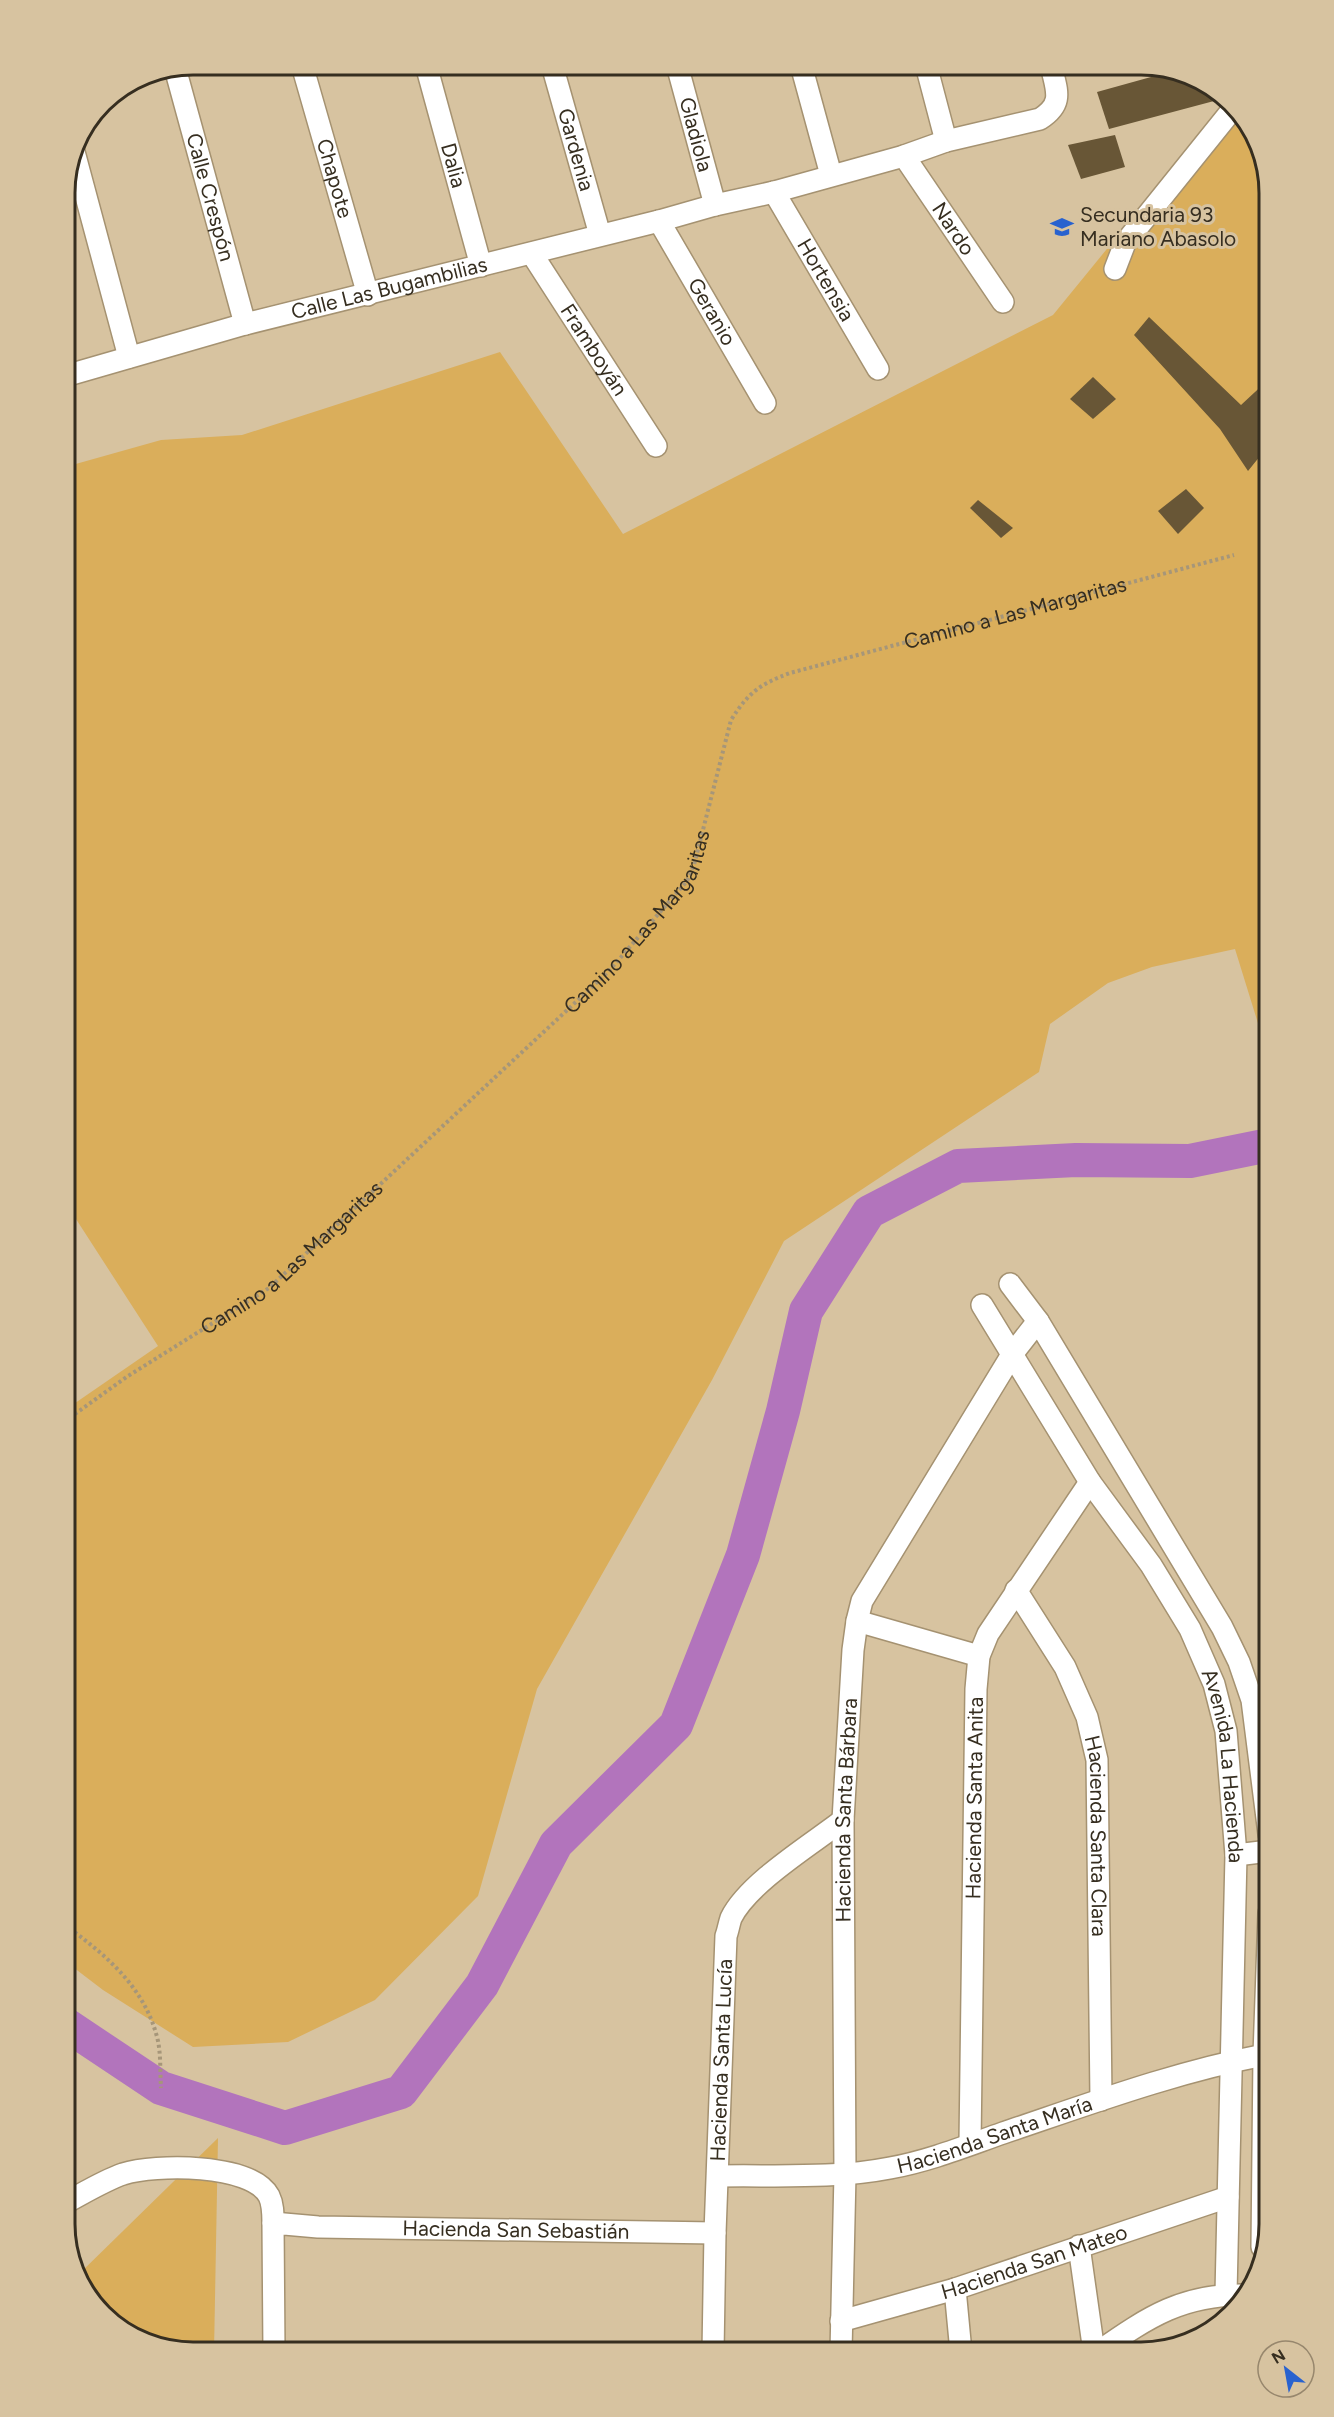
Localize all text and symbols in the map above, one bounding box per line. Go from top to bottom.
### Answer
street label: Gladiola [674,94,718,174]
street label: Gardenia [553,105,600,194]
street label: Calle Crespón [181,130,240,264]
street label: Chapote [312,136,358,221]
street label: Dalia [436,140,472,190]
street label: Nardo [927,197,981,260]
place label: Secundaria 93 Mariano Abasolo [1080,202,1236,251]
school or university icon: Secundaria 93 Mariano Abasolo [1049,214,1075,240]
street label: Hortensia [792,234,860,325]
street label: Calle Las Bugambilias [289,251,490,324]
street label: Geranio [683,273,742,350]
street label: Framboyán [555,299,633,400]
street label: Camino a Las Margaritas [901,571,1129,654]
street label: Camino a Las Margaritas [558,827,714,1019]
street label: Camino a Las Margaritas [196,1176,388,1340]
street label: Avenida La Hacienda [1197,1664,1249,1863]
street label: Hacienda Santa Bárbara [830,1697,862,1923]
street label: Hacienda Santa Anita [960,1697,988,1900]
street label: Hacienda Santa Clara [1080,1733,1112,1937]
street label: Hacienda Santa Lucía [705,1958,737,2162]
street label: Hacienda Santa María [894,2091,1095,2178]
street label: Hacienda San Sebastián [402,2215,630,2244]
street label: Hacienda San Mateo [938,2219,1130,2304]
north arrow [1256,2339,1316,2399]
text: N [1268,2345,1289,2368]

